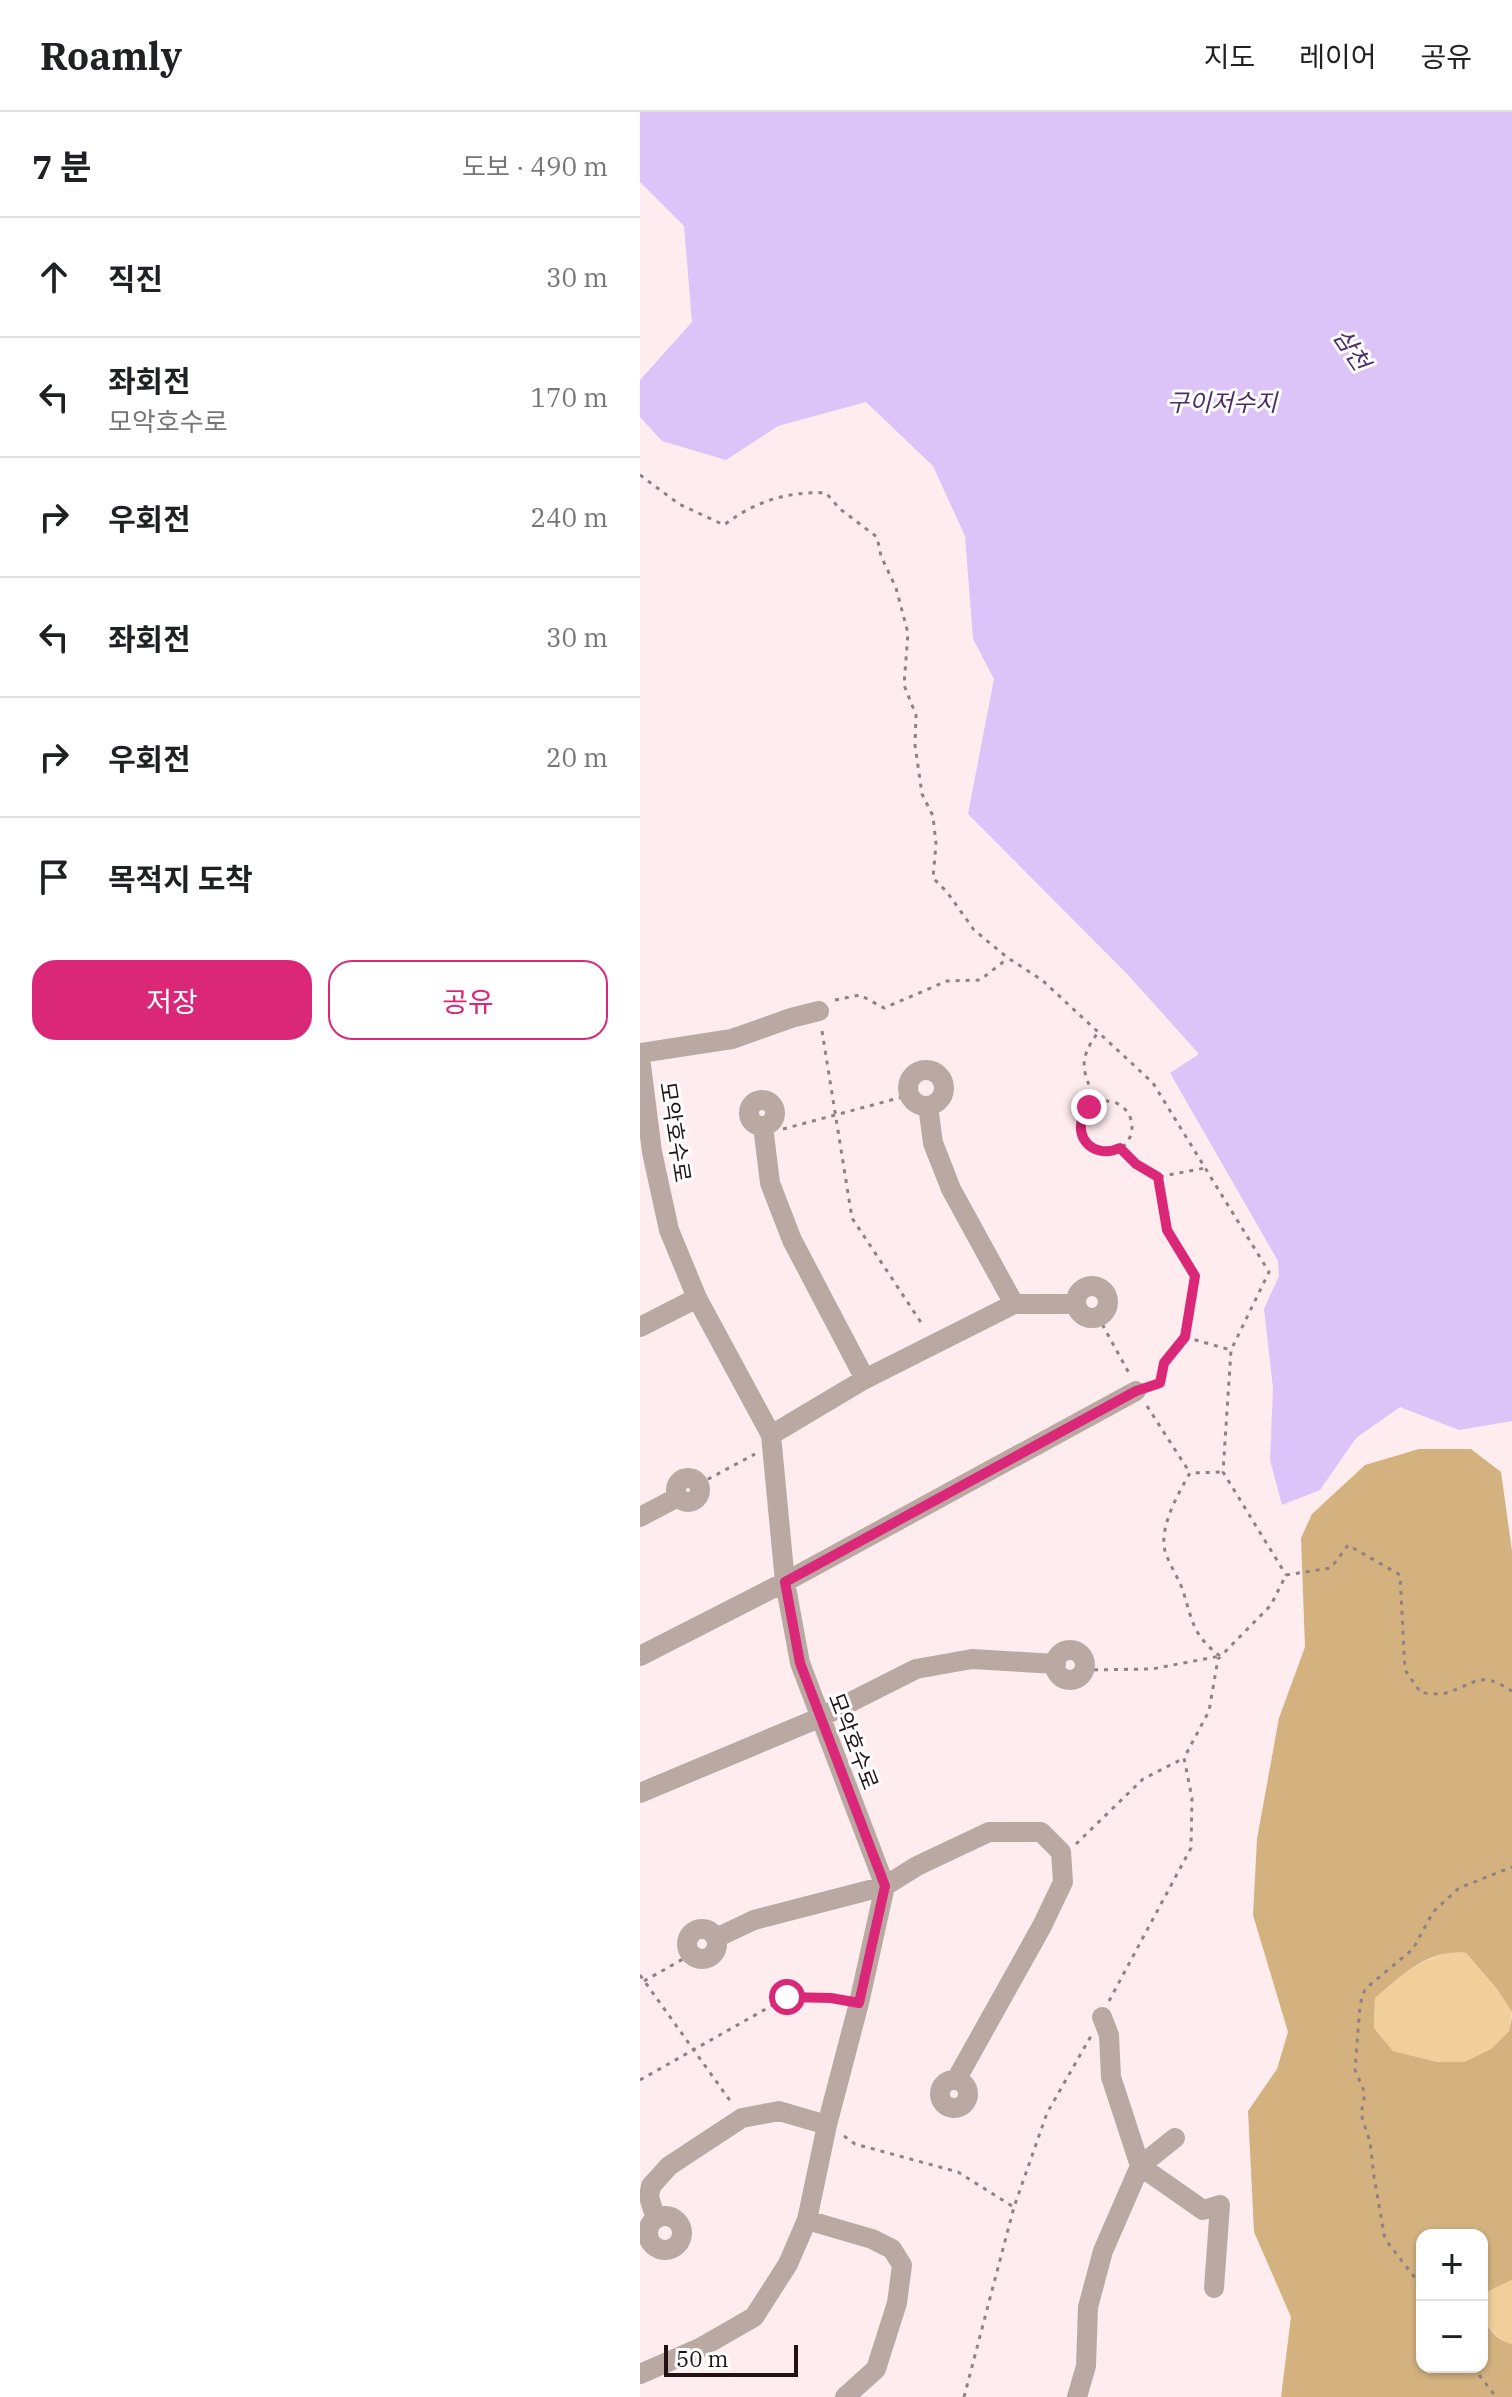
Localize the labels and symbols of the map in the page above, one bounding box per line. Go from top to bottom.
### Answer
water label: 삼천 [1326,322,1379,379]
water label: 구이저수지 [1167,386,1279,418]
street label: 모악호수로 [654,1080,698,1184]
route end [1071,1089,1107,1125]
street label: 모악호수로 [822,1689,886,1793]
route start [769,1979,805,2015]
scale bar [664,2341,798,2377]

